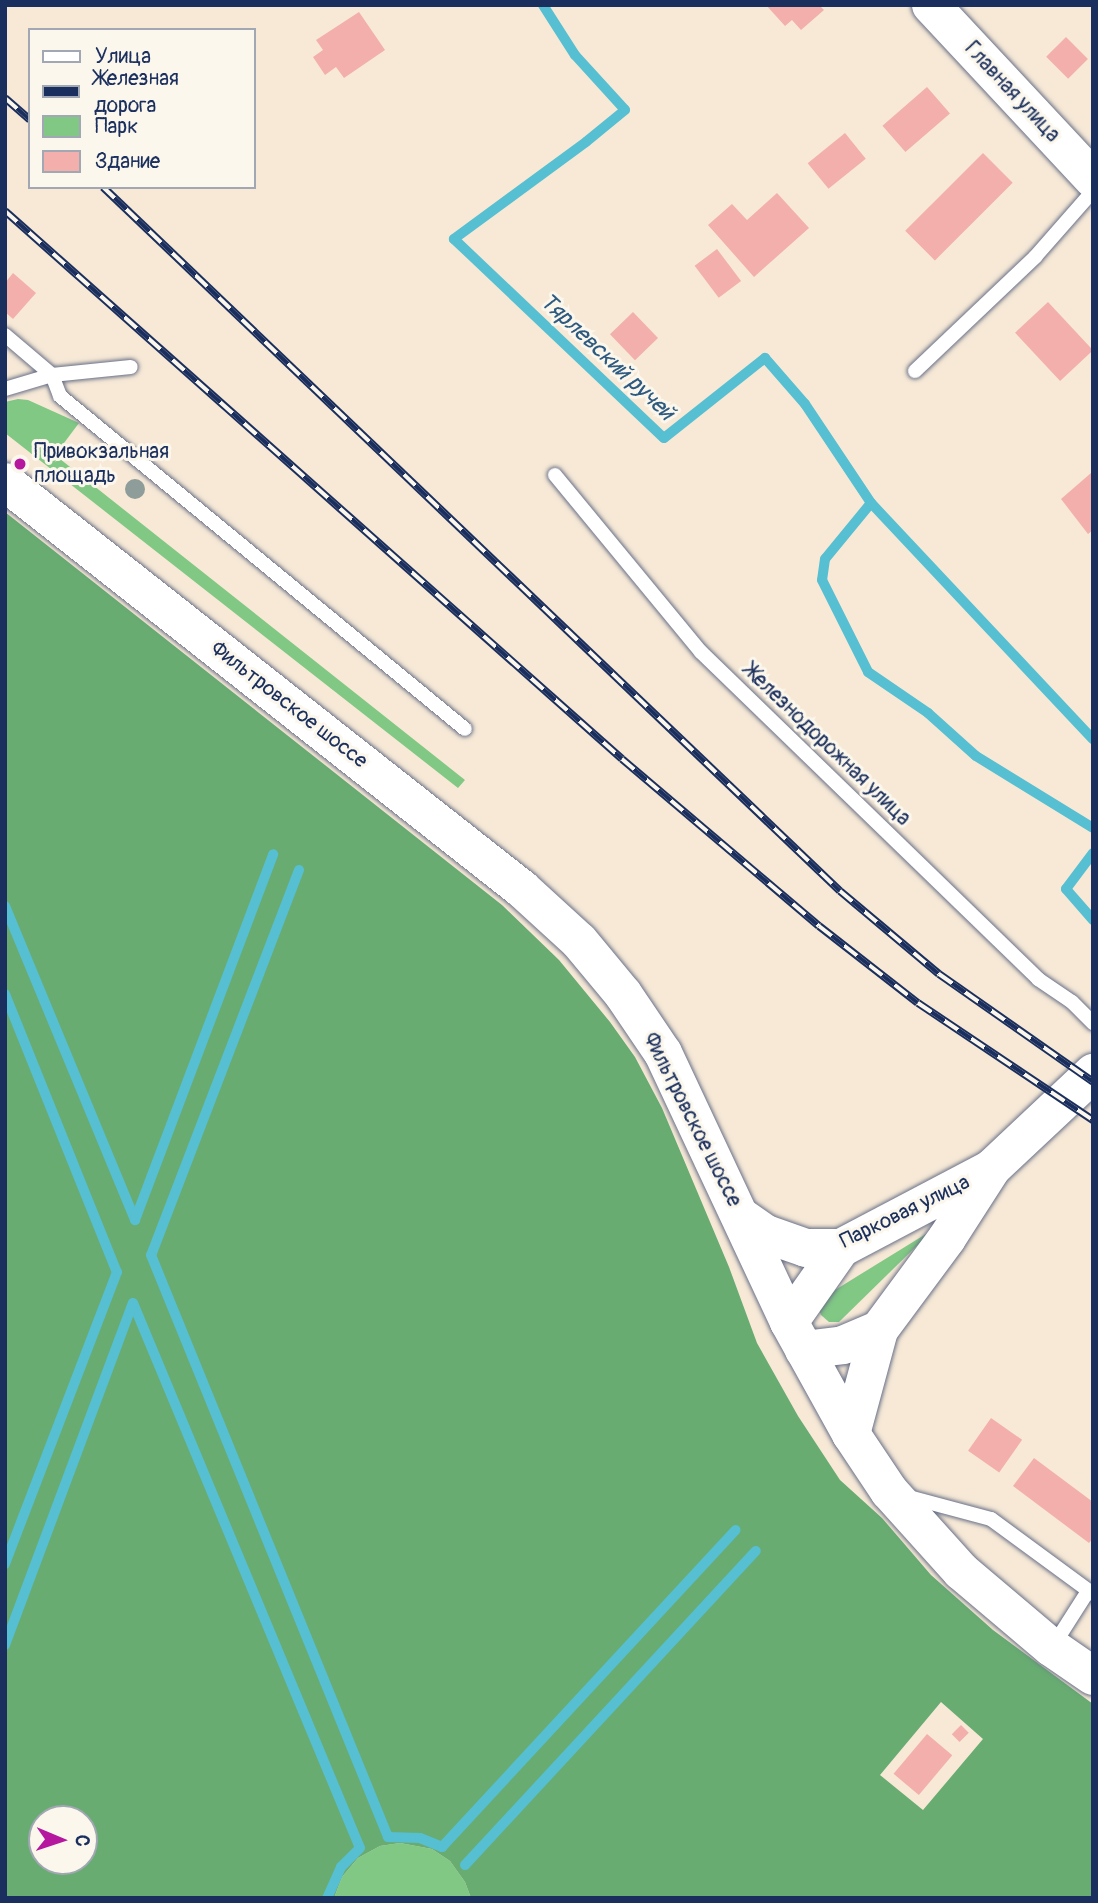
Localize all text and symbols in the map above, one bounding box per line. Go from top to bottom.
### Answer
legend [28,28,256,189]
street label: Главная улица [959,37,1065,147]
text: Улица [95,43,151,70]
text: Железная дорога [94,65,179,119]
text: Парк [95,113,138,140]
text: Здание [95,148,160,175]
water label: Тярлевский ручей [534,288,680,426]
place label: Привокзальная площадь [34,439,169,489]
marker: Привокзальная площадь [12,456,28,472]
street label: Фильтровское шоссе [206,636,372,774]
street label: Железнодорожная улица [739,659,915,831]
street label: Фильтровское шоссе [637,1029,747,1211]
street label: Парковая улица [836,1170,974,1254]
north arrow [28,1805,98,1875]
text: С [70,1834,94,1847]

